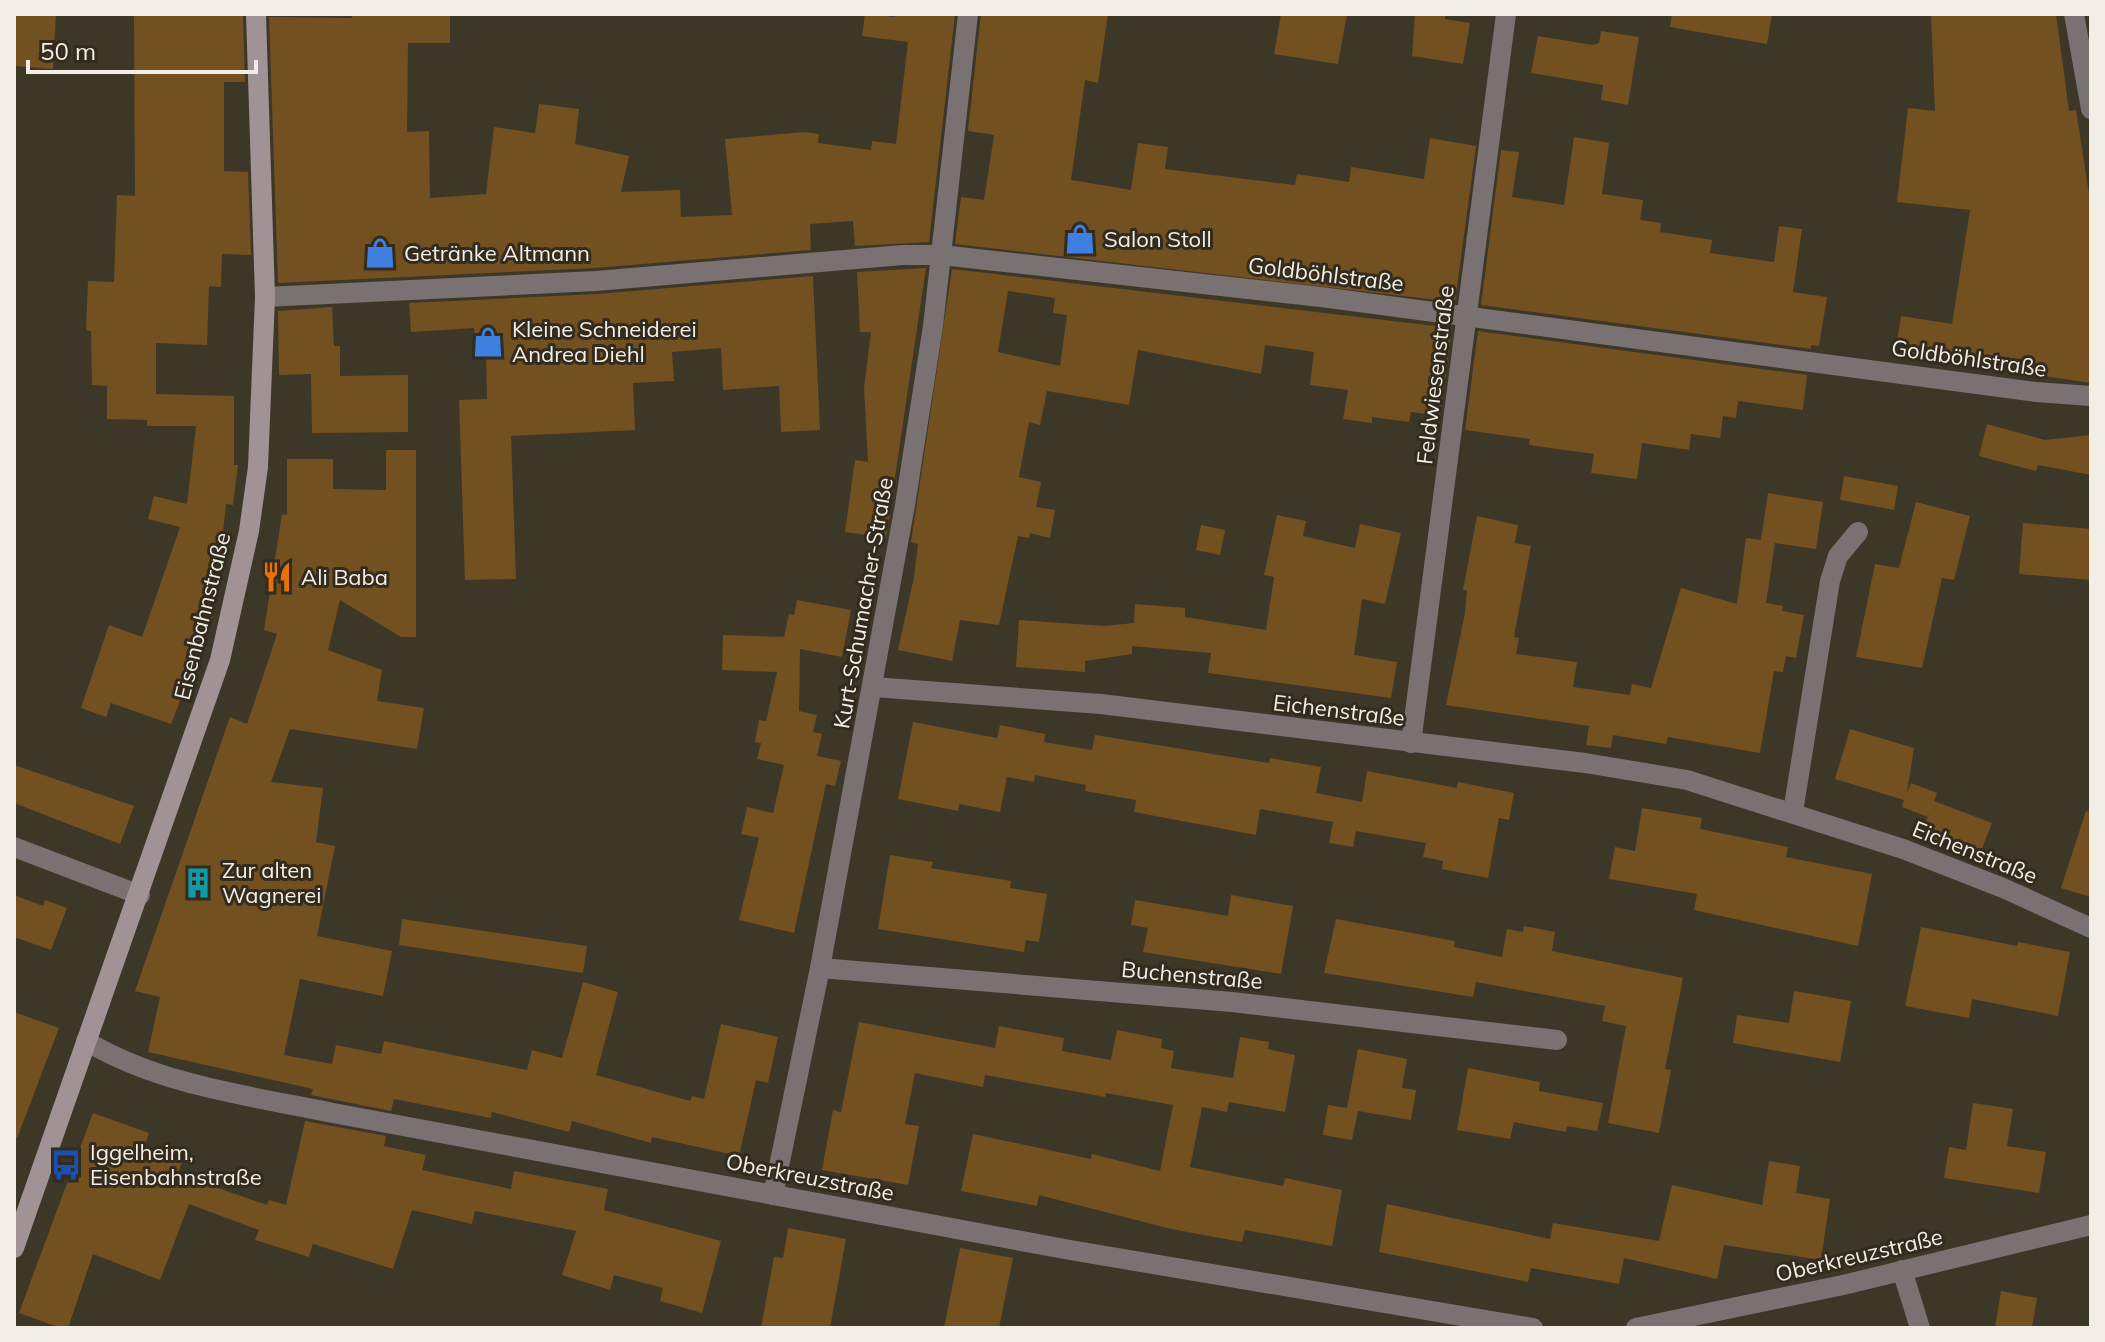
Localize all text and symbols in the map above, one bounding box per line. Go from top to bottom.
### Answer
scale bar [28,24,256,74]
text: 50 m [40,36,96,66]
shop icon: Salon Stoll [1063,222,1097,256]
place label: Salon Stoll [1104,225,1212,253]
shop icon: Getränke Altmann [363,236,397,270]
place label: Getränke Altmann [404,239,590,267]
street label: Goldböhlstraße [1247,251,1405,297]
street label: Feldwiesenstraße [1410,284,1460,466]
place label: Kleine Schneiderei Andrea Diehl [512,315,697,368]
shop icon: Kleine Schneiderei Andrea Diehl [471,325,505,359]
street label: Goldböhlstraße [1890,333,2048,383]
street label: Kurt-Schumacher-Straße [827,475,899,731]
street label: Eisenbahnstraße [168,529,236,703]
restaurant icon: Ali Baba [260,560,294,594]
place label: Ali Baba [301,563,388,591]
street label: Eichenstraße [1272,688,1406,732]
street label: Eichenstraße [1908,814,2042,890]
place label: Zur alten Wagnerei [222,856,322,909]
building icon: Zur alten Wagnerei [181,866,215,900]
street label: Buchenstraße [1120,955,1264,995]
place label: Iggelheim, Eisenbahnstraße [90,1138,262,1191]
street label: Oberkreuzstraße [724,1147,896,1207]
bus stop icon: Iggelheim, Eisenbahnstraße [49,1148,83,1182]
street label: Oberkreuzstraße [1773,1222,1945,1288]

